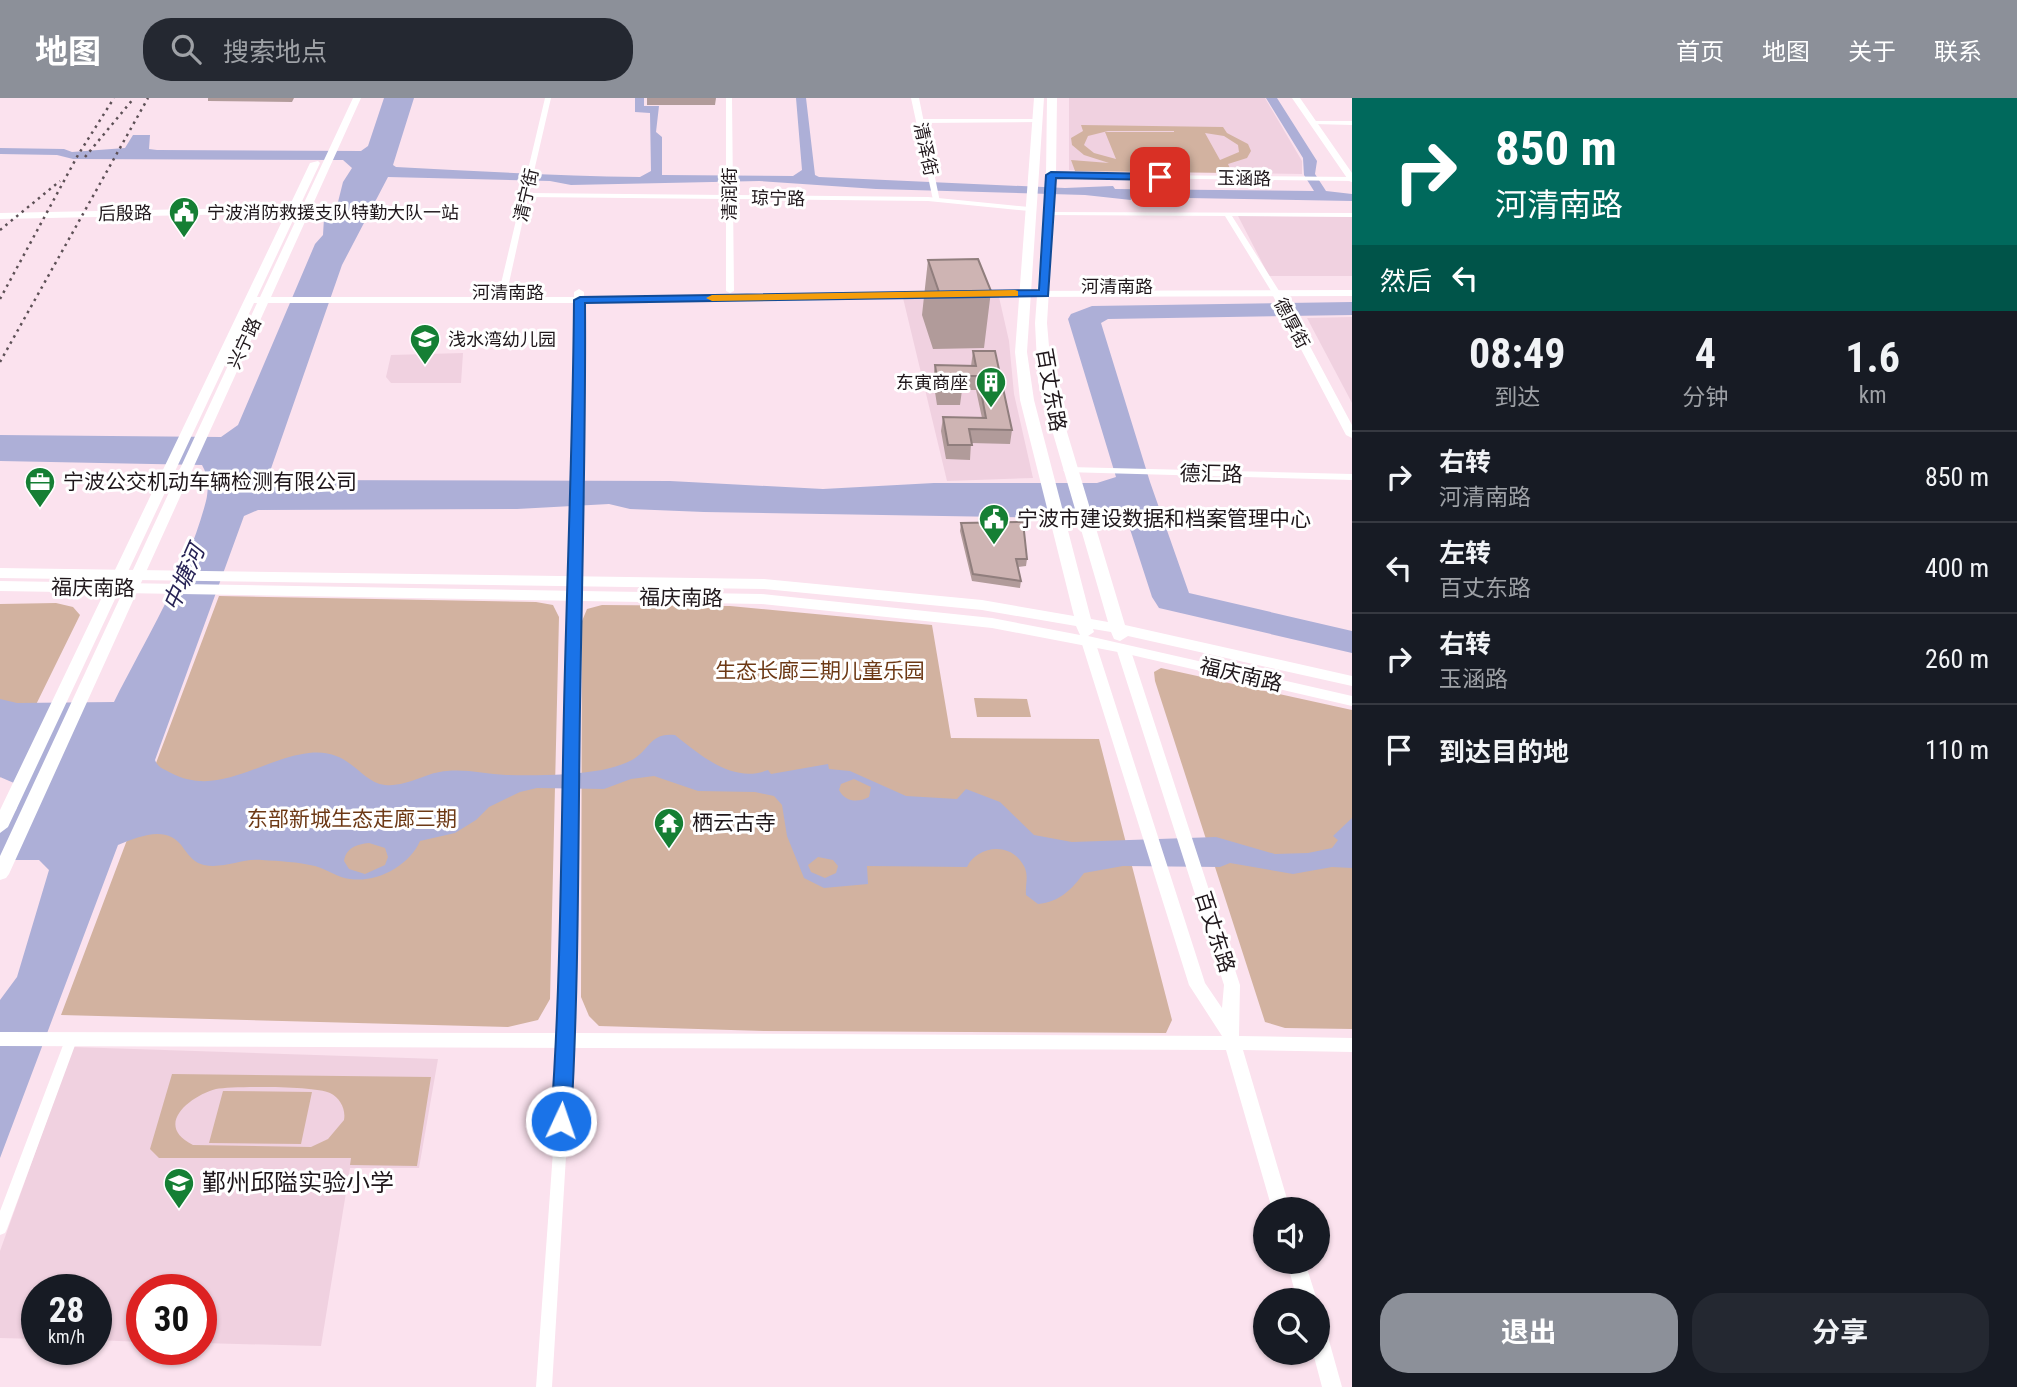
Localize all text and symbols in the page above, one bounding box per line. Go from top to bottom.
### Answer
search box [143,18,633,81]
icon: search [167,30,205,68]
text: 地图 [35,32,101,71]
text: 搜索地点 [223,37,327,67]
text: 首页 [1676,38,1724,66]
text: 地图 [1762,38,1810,66]
text: 关于 [1848,38,1896,66]
text: 联系 [1934,38,1982,66]
street label: 清泽街 [910,120,942,178]
text: 850 m [1495,120,1617,177]
icon: right [1380,126,1471,217]
pin [1130,147,1190,207]
icon: arrive [1141,158,1179,196]
street label: 清宁街 [510,166,542,224]
street label: 清润街 [719,167,740,221]
street label: 玉涵路 [1217,167,1271,189]
text: 河清南路 [1495,186,1623,224]
street label: 琼宁路 [751,187,805,209]
public building icon: 宁波消防救援支队特勤大队一站 [167,195,201,239]
street label: 后殷路 [98,202,152,224]
place label: 宁波消防救援支队特勤大队一站 [207,202,459,223]
icon: left [1446,259,1484,297]
text: 然后 [1380,266,1432,296]
street label: 河清南路 [1081,276,1153,297]
street label: 河清南路 [472,282,544,303]
street label: 德厚街 [1270,294,1314,352]
street label: 兴宁路 [223,314,265,372]
school or university icon: 浅水湾幼儿园 [408,322,442,366]
place label: 浅水湾幼儿园 [448,329,556,350]
text: 08:49 [1469,329,1565,378]
text: 4 [1695,329,1716,378]
text: 1.6 [1845,333,1900,382]
street label: 百丈东路 [1032,347,1070,433]
building icon: 东寅商座 [974,365,1008,409]
place label: 东寅商座 [896,372,968,393]
text: km [1859,382,1887,409]
text: 到达 [1494,384,1540,411]
text: 分钟 [1682,384,1728,411]
text: 右转 [1439,447,1491,477]
icon: right [1380,458,1418,496]
street label: 德汇路 [1179,461,1243,487]
text: 850 m [1925,462,1989,492]
office icon: 宁波公交机动车辆检测有限公司 [23,465,57,509]
place label: 宁波公交机动车辆检测有限公司 [63,470,357,494]
text: 河清南路 [1439,484,1531,511]
public building icon: 宁波市建设数据和档案管理中心 [977,502,1011,546]
place label: 宁波市建设数据和档案管理中心 [1017,507,1311,531]
water label: 中塘河 [158,537,212,615]
text: 左转 [1439,538,1491,568]
icon: left [1380,549,1418,587]
text: 400 m [1925,553,1989,583]
street label: 福庆南路 [51,575,135,601]
text: 百丈东路 [1439,575,1531,602]
street label: 福庆南路 [639,585,723,611]
text: 右转 [1439,629,1491,659]
icon: right [1380,640,1418,678]
text: 260 m [1925,644,1989,674]
street label: 福庆南路 [1197,654,1285,696]
park label: 生态长廊三期儿童乐园 [715,659,925,683]
text: 玉涵路 [1439,666,1508,693]
icon: arrive [1380,731,1418,769]
text: 110 m [1925,735,1989,765]
text: 到达目的地 [1439,737,1569,767]
temple icon: 栖云古寺 [652,806,686,850]
park label: 东部新城生态走廊三期 [247,807,457,831]
place label: 栖云古寺 [692,811,776,835]
street label: 百丈东路 [1191,888,1239,976]
position arrow [524,1084,598,1158]
school or university icon: 鄞州邱隘实验小学 [162,1166,196,1210]
place label: 鄞州邱隘实验小学 [202,1169,394,1197]
map controls [1253,1197,1330,1365]
button: sound [1253,1197,1330,1274]
speed limit sign: 30 [126,1274,217,1365]
button: search [1253,1288,1330,1365]
text: 28 [49,1290,84,1331]
button: 退出 [1380,1293,1678,1373]
button: 分享 [1692,1293,1989,1373]
text: km/h [48,1326,85,1347]

